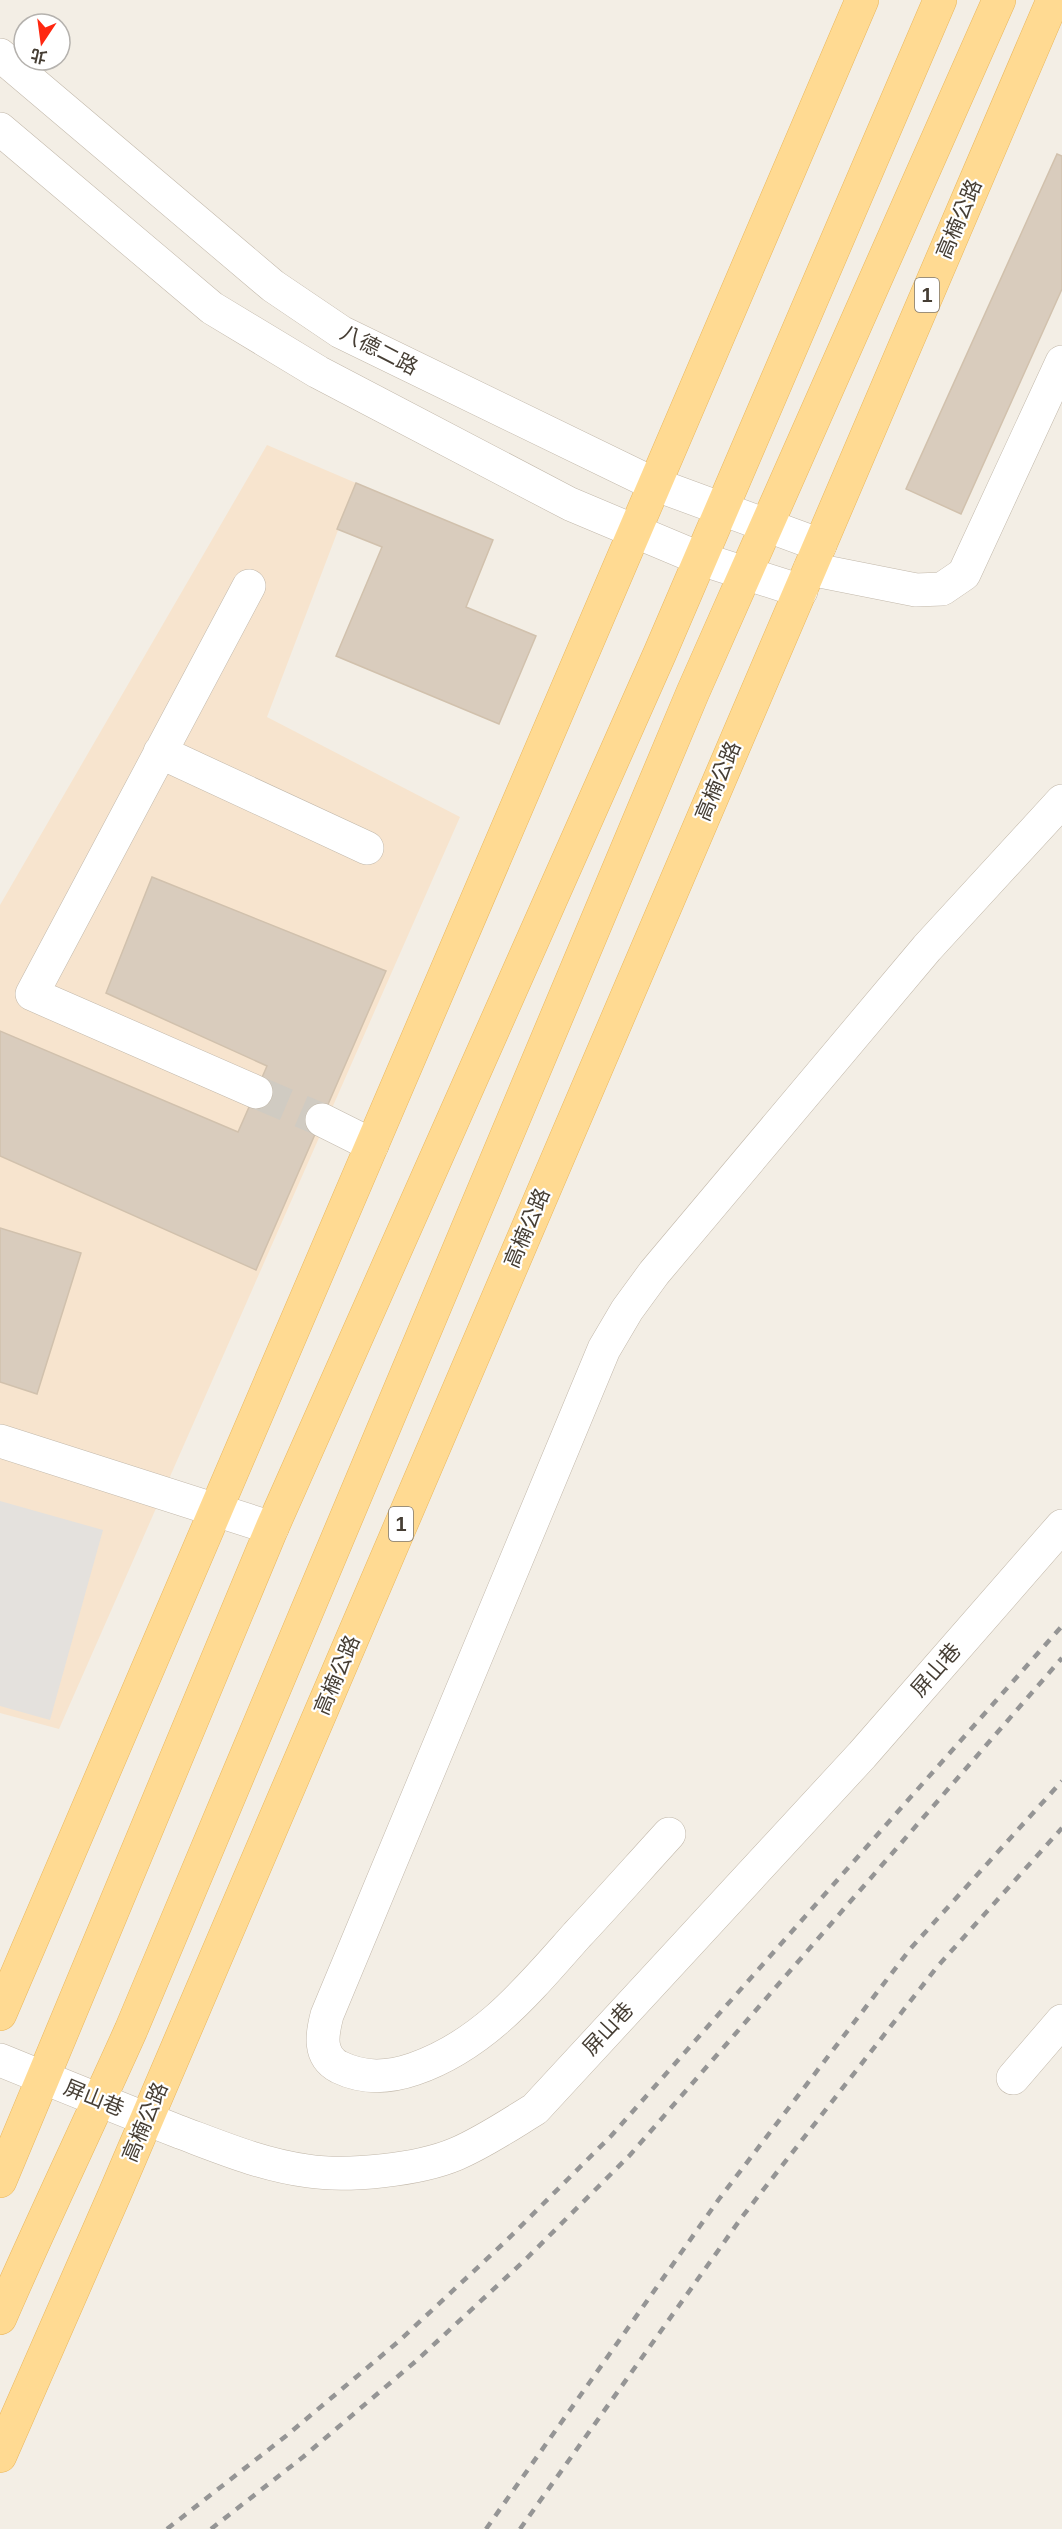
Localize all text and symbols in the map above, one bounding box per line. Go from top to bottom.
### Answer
north arrow [12,12,72,72]
text: 北 [29,46,48,66]
street label: 高楠公路 [932,176,986,262]
road number: 1 [915,278,939,312]
street label: 八德二路 [337,320,422,379]
street label: 高楠公路 [691,738,745,824]
street label: 高楠公路 [500,1185,554,1271]
road number: 1 [389,1507,413,1541]
street label: 高楠公路 [310,1632,364,1718]
street label: 屏山巷 [906,1638,965,1701]
street label: 屏山巷 [578,1998,638,2060]
street label: 屏山巷 [61,2075,128,2120]
street label: 高楠公路 [118,2079,172,2165]

